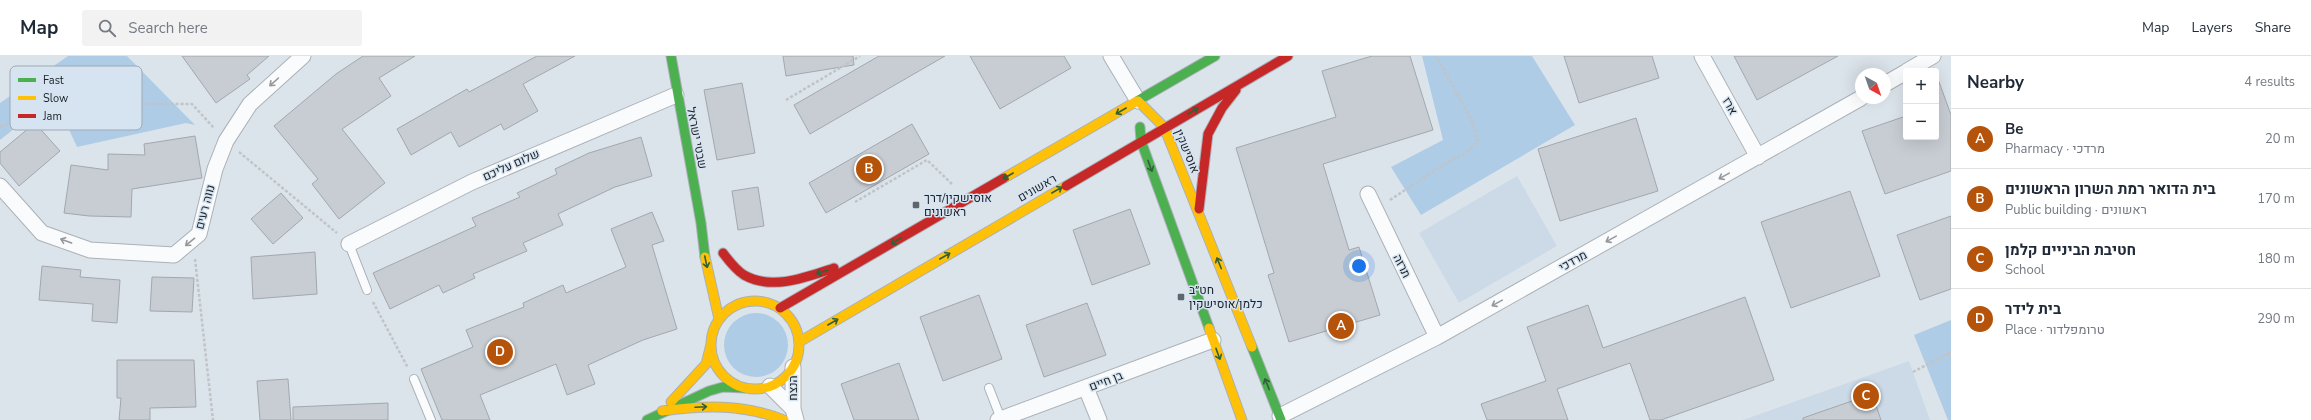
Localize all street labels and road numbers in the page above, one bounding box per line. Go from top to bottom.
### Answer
street label: ארז [1719,94,1741,118]
street label: שבטי ישראל [683,106,711,170]
street label: אוסישקין [1171,126,1203,176]
street label: שלום עליכם [480,145,542,185]
street label: ראשונים [1015,171,1059,205]
street label: נווה רעים [191,183,219,231]
street label: מרדכי [1556,247,1590,275]
street label: תרזה [1389,251,1415,281]
street label: בן חיים [1087,367,1126,395]
street label: הנצח [785,375,801,401]

